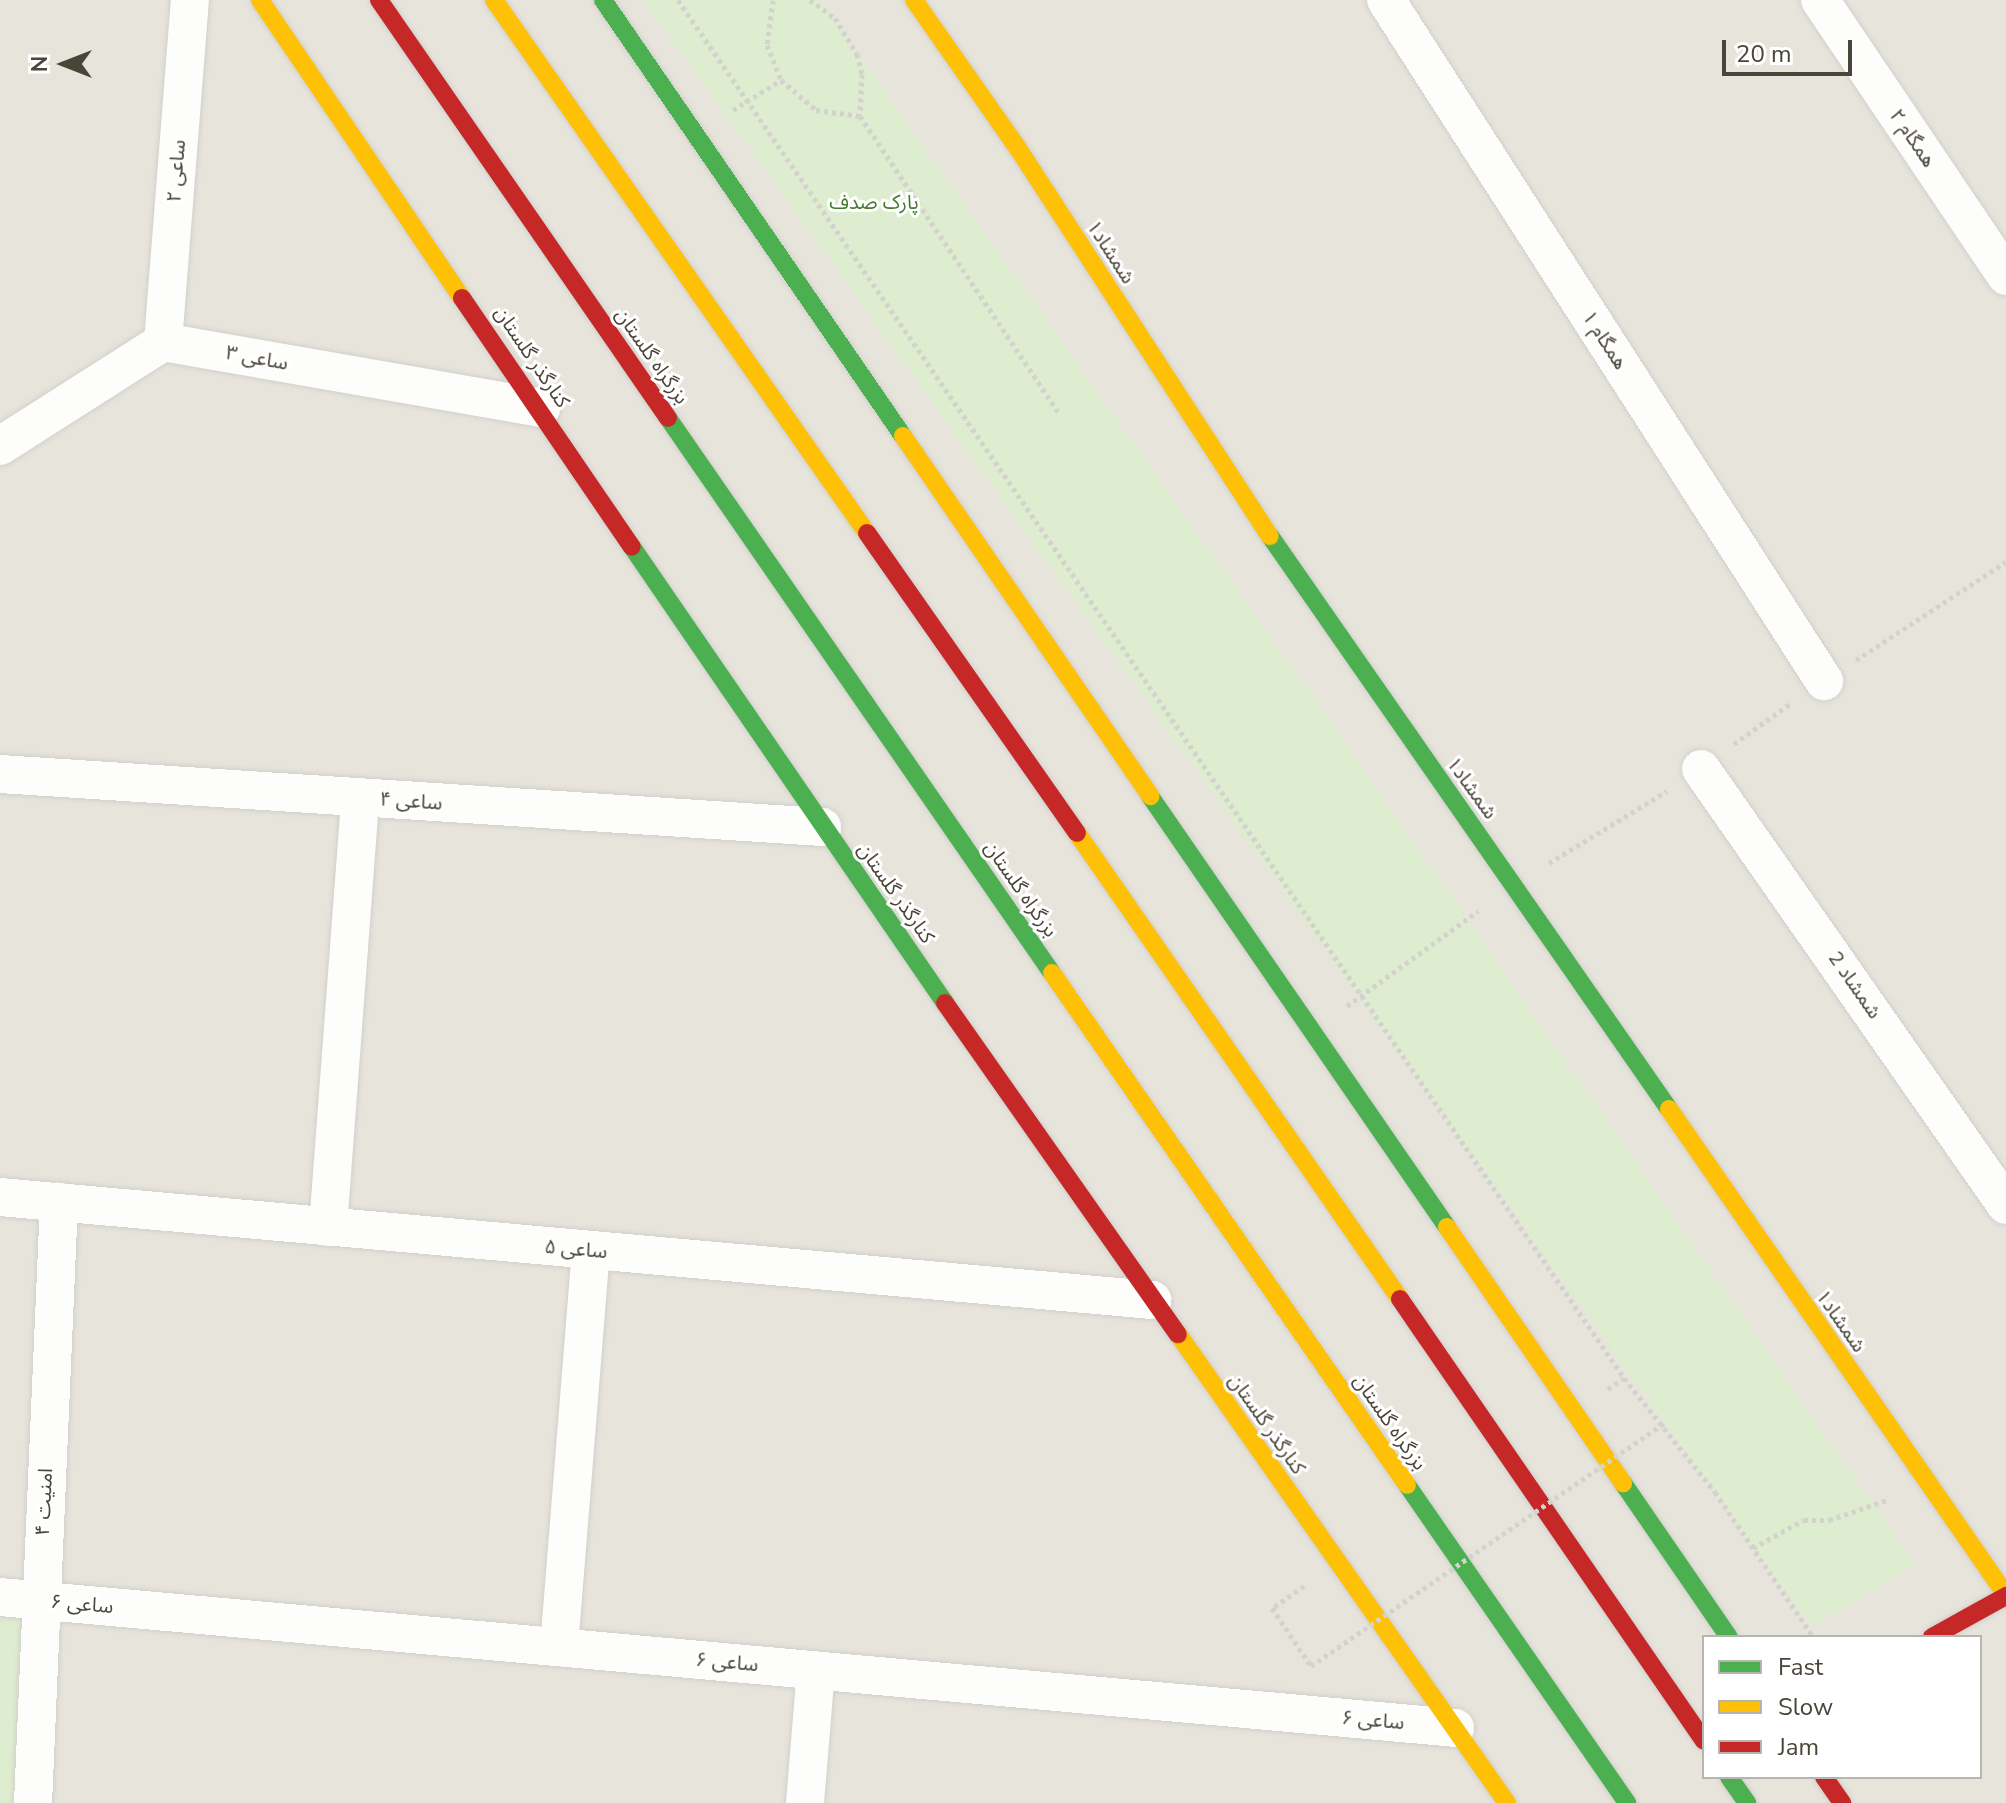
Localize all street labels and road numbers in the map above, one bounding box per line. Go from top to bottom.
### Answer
street label: همگام ۲ [1885,104,1941,172]
street label: ساعی ۲ [161,139,191,203]
street label: شمشاد۱ [1082,216,1140,288]
street label: کنارگذر گلستان [489,302,575,412]
street label: بزرگراه گلستان [610,303,694,409]
street label: همگام ۱ [1577,306,1633,374]
street label: ساعی ۳ [224,341,290,375]
street label: شمشاد۱ [1441,752,1503,824]
street label: ساعی ۴ [379,787,443,815]
street label: بزرگراه گلستان [979,836,1063,942]
street label: کنارگذر گلستان [853,838,939,948]
street label: شمشاد 2 [1823,947,1887,1023]
street label: ساعی ۵ [544,1234,608,1264]
street label: شمشاد۱ [1811,1285,1871,1357]
street label: کنارگذر گلستان [1224,1369,1310,1479]
street label: بزرگراه گلستان [1348,1369,1432,1475]
street label: امنیت ۴ [30,1467,58,1537]
street label: ساعی ۶ [50,1589,114,1619]
street label: ساعی ۶ [695,1647,759,1677]
street label: ساعی ۶ [1341,1705,1405,1735]

